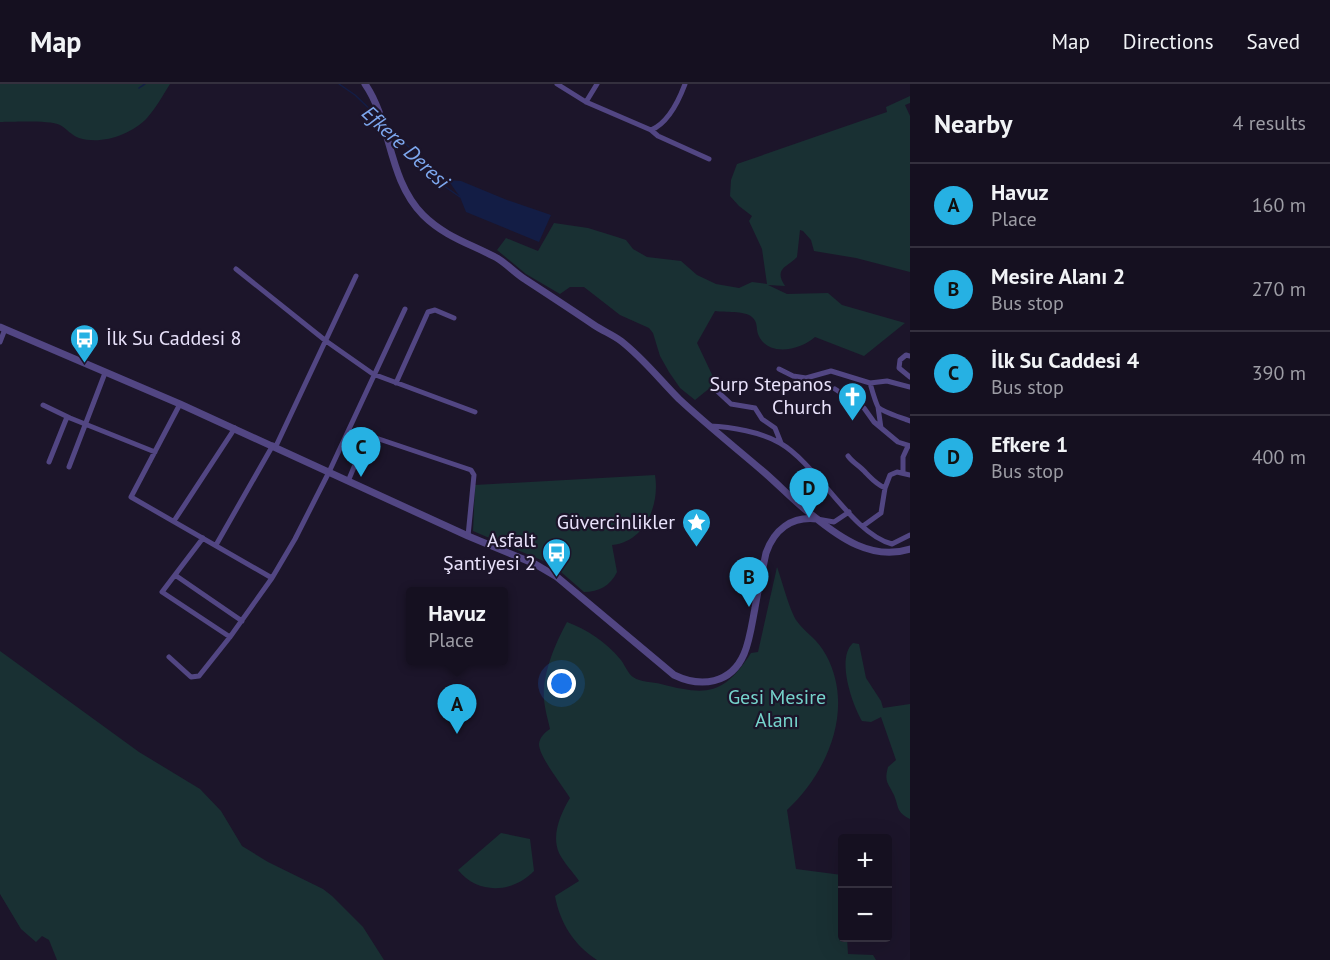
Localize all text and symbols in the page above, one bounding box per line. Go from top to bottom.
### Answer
text: Map [30,23,81,60]
text: Map [1051,28,1090,55]
text: Directions [1123,28,1214,55]
text: Saved [1247,28,1300,55]
water label: Efkere Deresi [356,99,456,195]
text: Nearby [934,107,1012,140]
text: 4 results [1233,110,1306,136]
text: Havuz [991,178,1049,206]
text: A [947,192,960,218]
text: 160 m [1252,192,1306,218]
text: Place [991,206,1037,232]
text: Mesire Alanı 2 [991,262,1125,290]
text: B [948,276,959,302]
text: 270 m [1252,276,1306,302]
text: Bus stop [991,290,1064,316]
bus stop icon: İlk Su Caddesi 8 [69,322,101,364]
place label: İlk Su Caddesi 8 [106,325,241,351]
text: İlk Su Caddesi 4 [991,346,1139,374]
text: C [948,360,959,386]
text: 390 m [1252,360,1306,386]
place label: Surp Stepanos Church [709,371,832,420]
text: Bus stop [991,374,1064,400]
church icon: Surp Stepanos Church [837,380,869,422]
pin: C [342,428,380,477]
text: Efkere 1 [991,430,1068,458]
text: D [947,444,960,470]
text: 400 m [1252,444,1306,470]
text: Bus stop [991,458,1064,484]
pin: D [790,468,828,518]
place icon: Güvercinlikler [680,506,712,548]
place label: Güvercinlikler [557,509,675,535]
place label: Asfalt Şantiyesi 2 [443,527,536,576]
bus stop icon: Asfalt Şantiyesi 2 [541,536,573,578]
pin: B [730,558,768,607]
popup [406,587,508,665]
text: Havuz [428,599,486,627]
text: Place [428,627,474,653]
your location [547,669,576,698]
pin: A [438,684,476,734]
park label: Gesi Mesire Alanı [728,684,826,733]
map controls [838,834,892,942]
button: + [838,834,892,888]
button: − [838,888,892,942]

